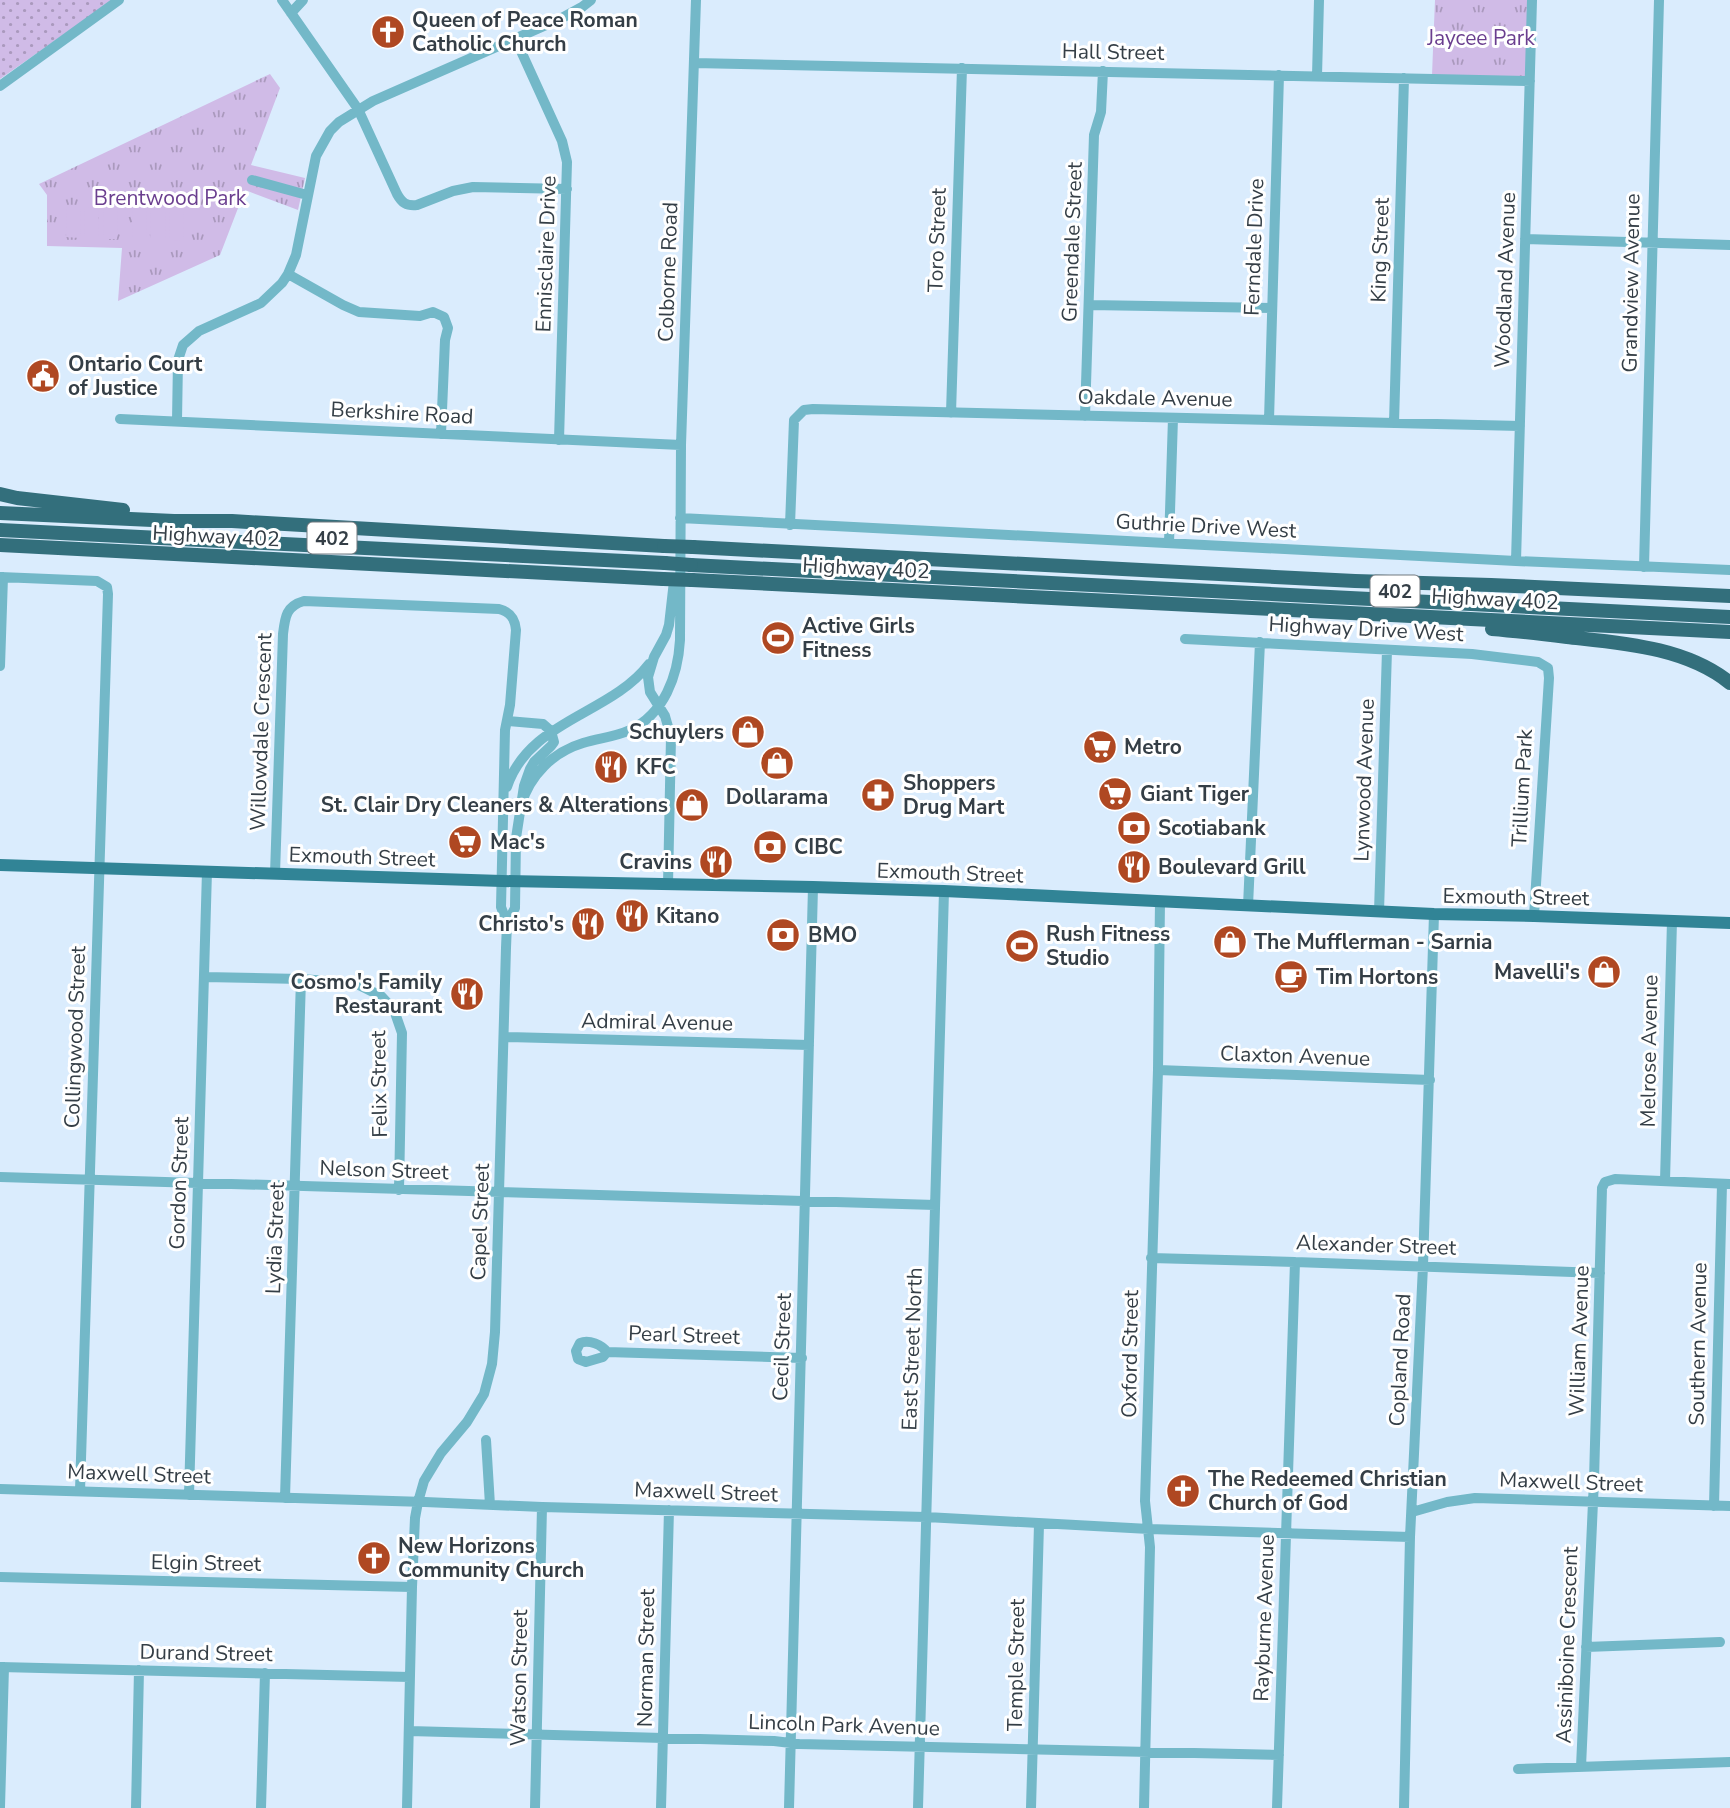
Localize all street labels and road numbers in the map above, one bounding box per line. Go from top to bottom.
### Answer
street label: Hall Street [1062,37,1165,67]
street label: Greendale Street [1055,161,1089,323]
street label: Ennisclaire Drive [529,175,563,333]
street label: Ferndale Drive [1238,178,1270,316]
street label: Toro Street [921,187,953,293]
street label: Woodland Avenue [1488,192,1522,368]
street label: Grandview Avenue [1615,193,1647,373]
street label: King Street [1364,196,1396,303]
street label: Colborne Road [652,202,684,342]
street label: Oakdale Avenue [1077,383,1233,413]
street label: Berkshire Road [330,395,474,431]
street label: Guthrie Drive West [1115,507,1298,545]
street label: Highway 402 [152,519,280,553]
road number: 402 [308,523,356,554]
street label: Highway 402 [802,551,930,585]
road number: 402 [1370,576,1420,606]
street label: Highway 402 [1431,582,1559,616]
street label: Highway Drive West [1268,610,1465,648]
street label: Willowdale Crescent [244,632,278,832]
street label: Lynwood Avenue [1347,698,1381,862]
street label: Trillium Park [1505,728,1539,848]
street label: Exmouth Street [288,840,436,874]
street label: Exmouth Street [876,856,1024,890]
street label: Exmouth Street [1442,882,1590,912]
street label: Collingwood Street [58,945,92,1129]
street label: Melrose Avenue [1634,974,1664,1128]
street label: Admiral Avenue [581,1007,733,1037]
street label: Felix Street [364,1030,394,1138]
street label: Claxton Avenue [1219,1039,1371,1073]
street label: Gordon Street [163,1115,195,1250]
street label: Nelson Street [319,1154,450,1186]
street label: Capel Street [464,1162,496,1281]
street label: Lydia Street [259,1181,291,1295]
street label: Alexander Street [1295,1228,1457,1262]
street label: Southern Avenue [1683,1262,1713,1426]
street label: William Avenue [1562,1265,1596,1417]
street label: East Street North [895,1267,929,1431]
street label: Oxford Street [1115,1289,1145,1418]
street label: Cecil Street [766,1292,798,1401]
street label: Copland Road [1383,1293,1417,1427]
street label: Pearl Street [628,1319,741,1351]
street label: Maxwell Street [67,1458,212,1491]
street label: Maxwell Street [1499,1466,1644,1499]
street label: Maxwell Street [634,1476,779,1509]
street label: Rayburne Avenue [1247,1534,1281,1702]
street label: Assiniboine Crescent [1550,1545,1584,1744]
street label: Elgin Street [151,1548,262,1578]
street label: Norman Street [631,1588,661,1727]
street label: Temple Street [1001,1598,1031,1731]
street label: Watson Street [504,1609,534,1747]
street label: Durand Street [139,1638,273,1668]
street label: Lincoln Park Avenue [748,1708,940,1742]

